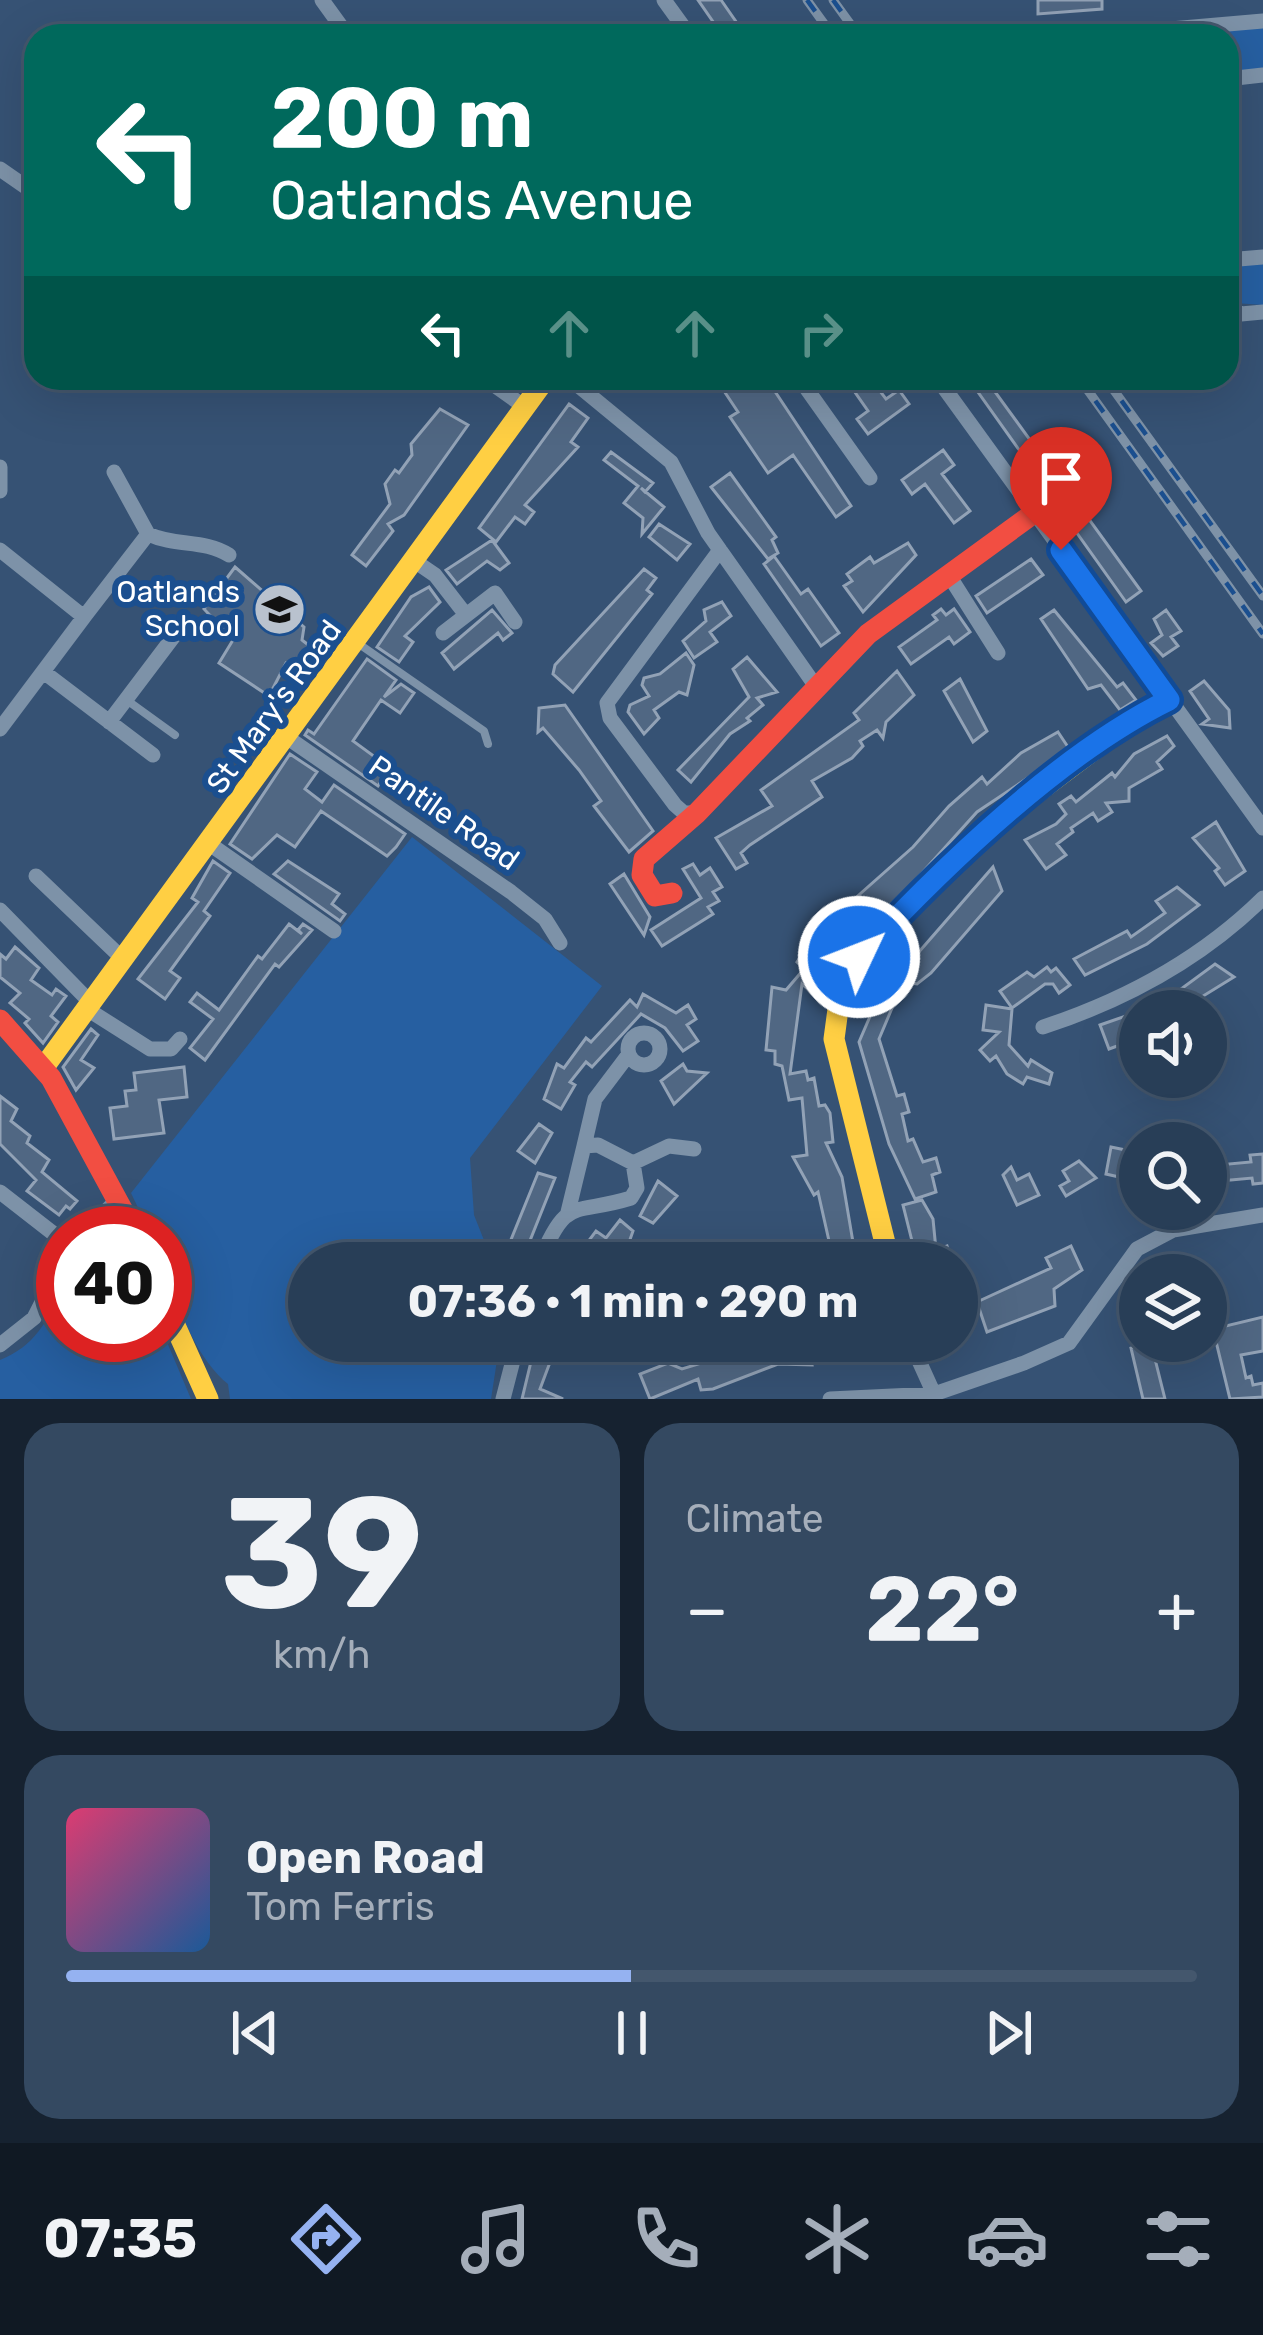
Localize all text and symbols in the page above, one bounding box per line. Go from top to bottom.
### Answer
text: 200 m [270,68,534,168]
icon: left [72,72,228,228]
text: Oatlands Avenue [270,169,693,233]
icon: left [410,300,476,366]
icon: ahead [536,300,602,366]
icon: ahead [662,300,728,366]
icon: right [788,300,854,366]
pin [1010,427,1112,550]
icon: arrive [1028,445,1094,511]
place label: Oatlands School [116,574,240,644]
school or university icon: Oatlands School [251,581,307,637]
street label: St Mary's Road [199,613,349,801]
street label: Pantile Road [362,748,526,878]
position arrow [796,894,922,1020]
map controls [1119,990,1227,1362]
button: sound [1119,990,1227,1098]
button: search [1119,1122,1227,1230]
speed limit sign: 40 [36,1206,192,1362]
button: layers [1119,1254,1227,1362]
text: 07:36 · 1 min · 290 m [408,1275,859,1328]
text: 39 [220,1461,423,1646]
text: Climate [686,1496,824,1542]
text: 22° [865,1556,1019,1663]
text: − [686,1570,728,1649]
text: + [1156,1570,1197,1649]
text: km/h [273,1632,370,1678]
text: Open Road [246,1831,485,1884]
text: Tom Ferris [246,1884,435,1930]
icon: previous [222,2000,288,2066]
icon: pause [599,2000,665,2066]
icon: next [976,2000,1042,2066]
icon: directions [284,2197,368,2281]
icon: music [454,2197,538,2281]
icon: phone [624,2197,708,2281]
icon: climate [795,2197,879,2281]
icon: car [965,2197,1049,2281]
icon: filters [1136,2197,1220,2281]
text: 07:35 [43,2207,197,2271]

